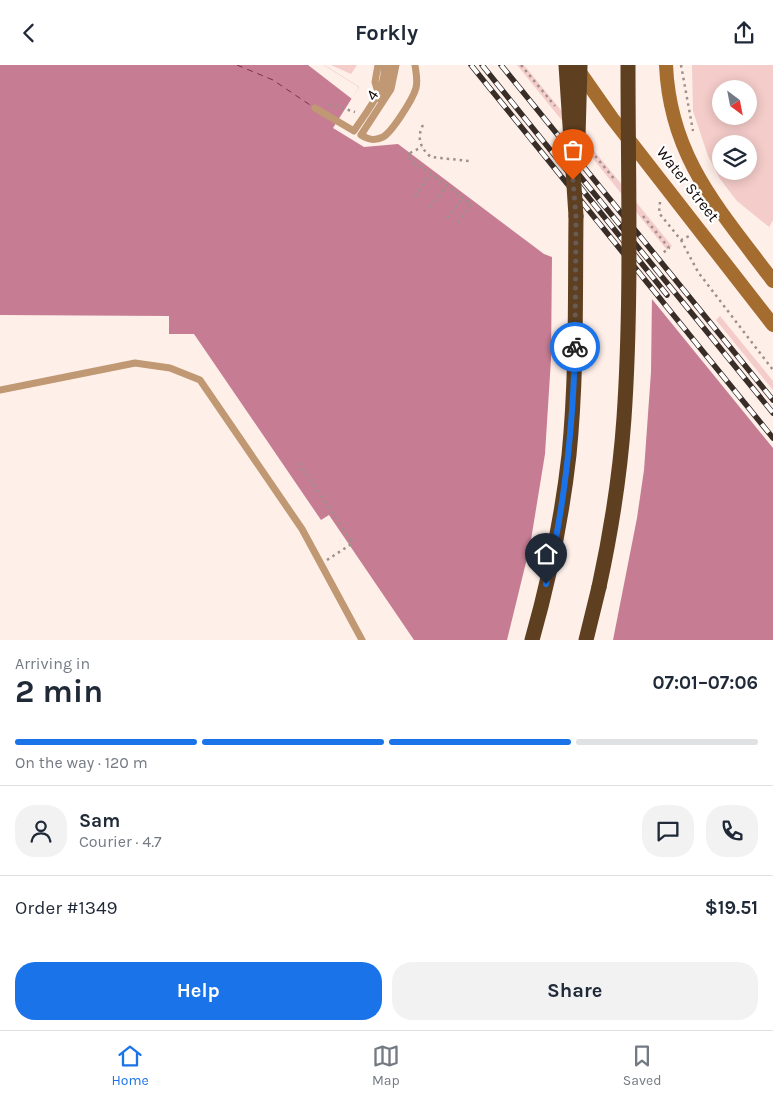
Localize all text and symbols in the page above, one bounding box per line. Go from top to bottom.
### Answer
icon: back [15,19,43,47]
icon: share [730,19,758,47]
text: Forkly [355,20,418,46]
north arrow [712,80,758,125]
map controls [712,80,757,180]
street label: 4 [362,86,382,104]
pin [552,129,594,180]
button: layers [712,135,757,180]
icon: bag [559,136,587,164]
street label: Water Street [653,143,723,225]
courier [550,322,600,372]
icon: bike [561,333,589,361]
pin [525,533,567,584]
icon: home [532,540,560,568]
text: Arriving in [15,654,90,673]
text: 07:01–07:06 [653,672,758,694]
text: 2 min [15,673,103,710]
text: On the way · 120 m [15,753,148,772]
button: person [15,805,67,857]
button: chat [642,805,694,857]
button: phone [706,805,758,857]
text: Sam [79,810,120,832]
text: Courier · 4.7 [79,832,162,851]
text: Order #1349 [15,897,118,919]
text: $19.51 [705,897,758,919]
button: Help [15,962,382,1020]
button: Share [392,962,758,1020]
tab: Home [112,1042,149,1089]
tab: Map [372,1042,400,1089]
tab: Saved [623,1042,662,1089]

